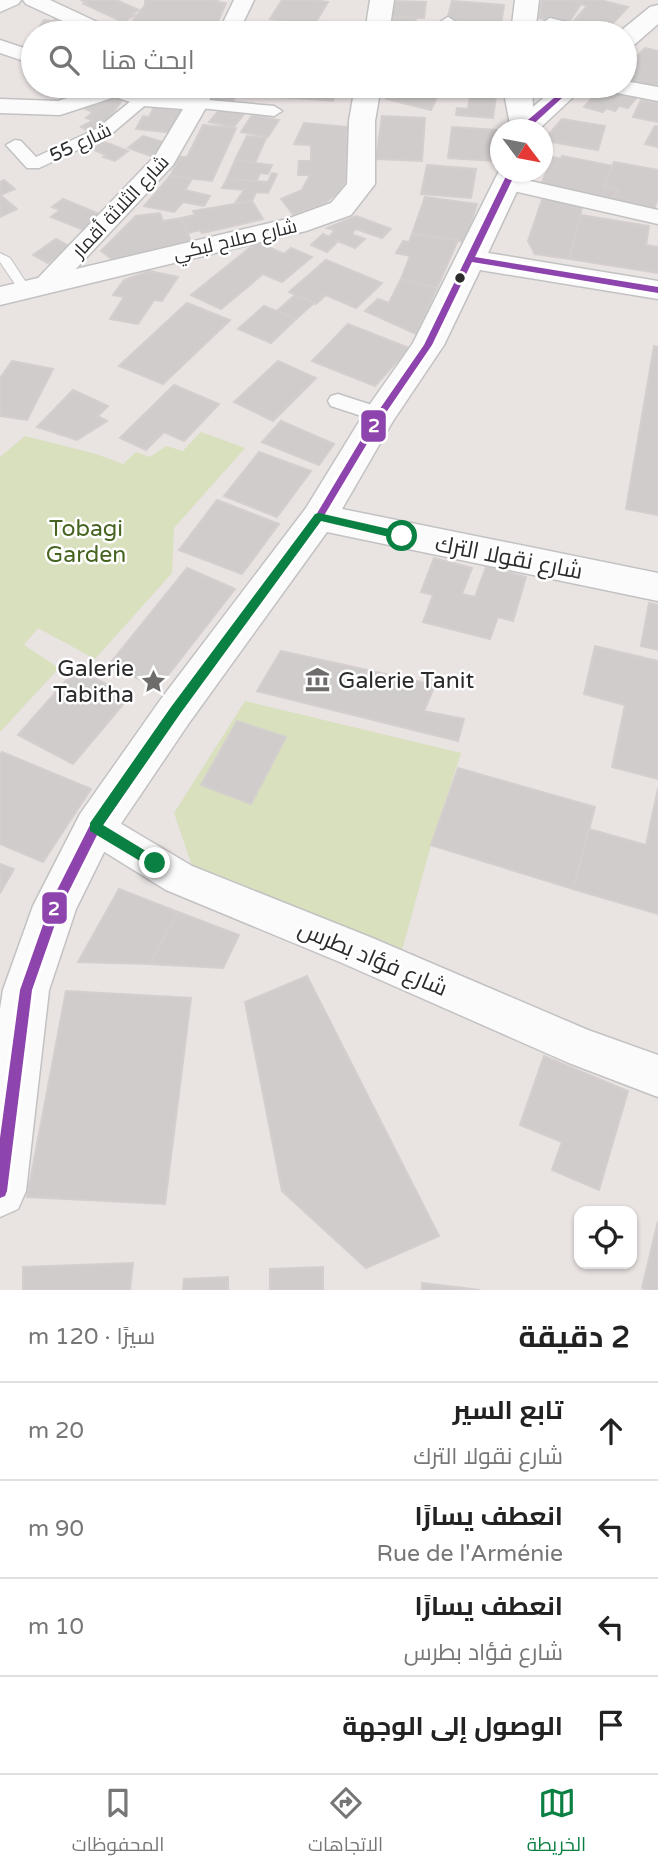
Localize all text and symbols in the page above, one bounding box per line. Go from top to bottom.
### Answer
search box [21,21,637,98]
icon: search [45,41,83,79]
text: ابحث هنا [101,45,195,76]
street label: شارع 55 [46,119,116,169]
north arrow [490,119,553,182]
street label: شارع الثلاثة أقمار [66,150,175,264]
street label: شارع صلاح لبكي [171,215,300,268]
unlabelled marker [453,271,467,285]
line badge: 2 [360,409,387,443]
text: 2 [368,415,380,437]
park label: Tobagi Garden [46,515,126,569]
route start [386,520,417,551]
street label: شارع نقولا الترك [432,530,585,587]
place label: Galerie Tabitha [53,655,134,709]
museum icon: Galerie Tanit [304,666,332,694]
place icon: Galerie Tabitha [140,667,168,695]
place label: Galerie Tanit [338,667,474,695]
route end [139,847,170,878]
line badge: 2 [41,891,68,925]
text: 2 [48,898,60,920]
street label: شارع فؤاد بطرس [293,915,451,1004]
map controls [574,1206,637,1269]
button: locate [574,1206,637,1269]
text: 2 دقيقة [519,1319,630,1356]
text: سيرًا · 120 m [28,1323,155,1351]
text: تابع السير [453,1395,563,1426]
icon: ahead [592,1412,630,1450]
text: 20 m [28,1417,84,1445]
text: شارع نقولا الترك [413,1443,563,1471]
text: انعطف يسارًا [414,1501,563,1532]
icon: left [592,1510,630,1548]
text: 90 m [28,1515,84,1543]
text: Rue de l'Arménie [377,1540,563,1568]
text: انعطف يسارًا [414,1591,563,1622]
icon: left [592,1608,630,1646]
text: 10 m [28,1613,84,1641]
text: شارع فؤاد بطرس [404,1639,563,1667]
icon: arrive [592,1706,630,1744]
text: الوصول إلى الوجهة [342,1711,563,1742]
tab: المحفوظات [72,1784,164,1862]
tab: الاتجاهات [308,1784,383,1862]
tab: الخريطة [527,1784,586,1862]

